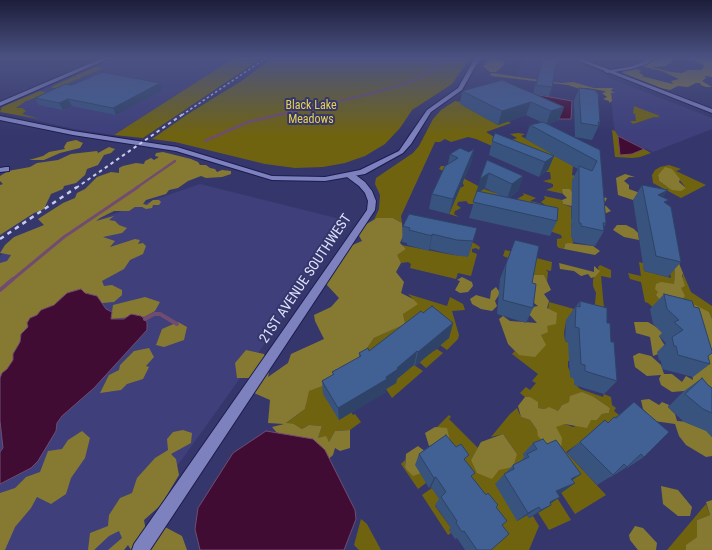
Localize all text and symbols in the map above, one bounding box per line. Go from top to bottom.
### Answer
park label: Black Lake Meadows [285,99,337,127]
street label: 21ST AVENUE SOUTHWEST [256,211,356,347]

